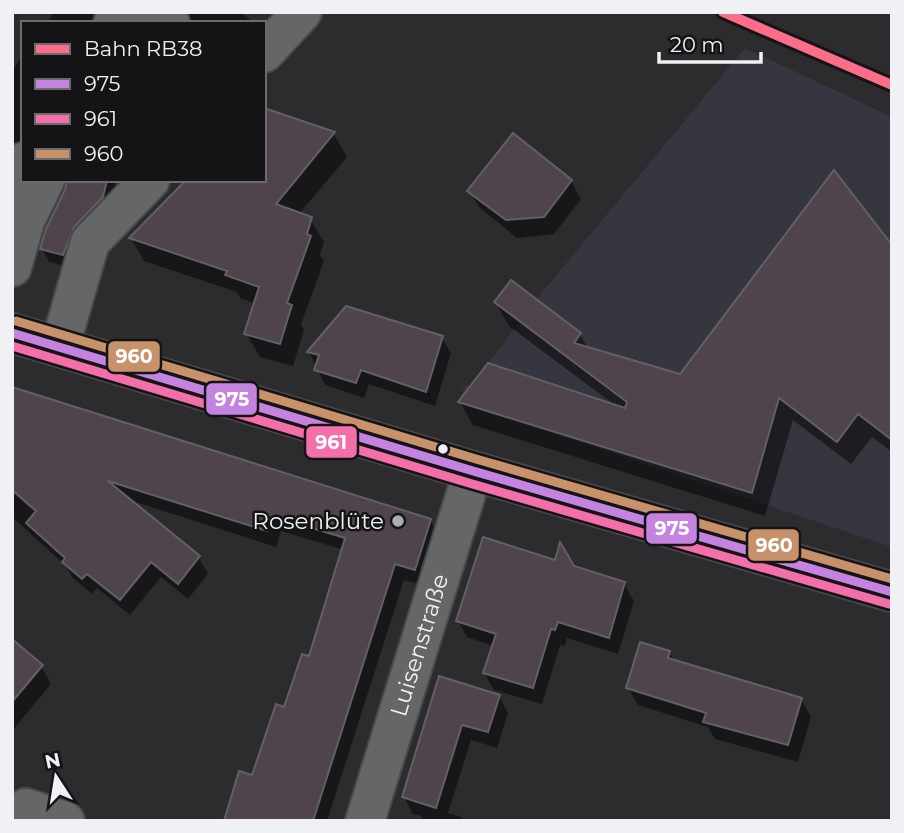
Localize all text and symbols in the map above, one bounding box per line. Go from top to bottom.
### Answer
legend [21,21,266,182]
scale bar [659,21,760,65]
text: 20 m [670,32,724,57]
text: Bahn RB38 [84,36,202,61]
text: 975 [84,71,121,96]
text: 961 [84,106,117,131]
text: 960 [84,141,123,166]
line badge: 960 [107,340,161,373]
text: 960 [115,345,153,368]
line badge: 975 [205,382,258,416]
text: 975 [215,388,249,411]
line badge: 961 [305,425,358,459]
text: 961 [315,431,347,454]
unlabelled marker [436,442,450,456]
place label: Rosenblüte [252,507,384,535]
line badge: 975 [645,512,698,545]
marker: Rosenblüte [390,513,406,529]
text: 975 [655,517,689,540]
line badge: 960 [747,528,800,562]
text: 960 [755,534,793,557]
street label: Luisenstraße [384,571,454,720]
north arrow [21,742,91,812]
text: N [43,748,62,774]

